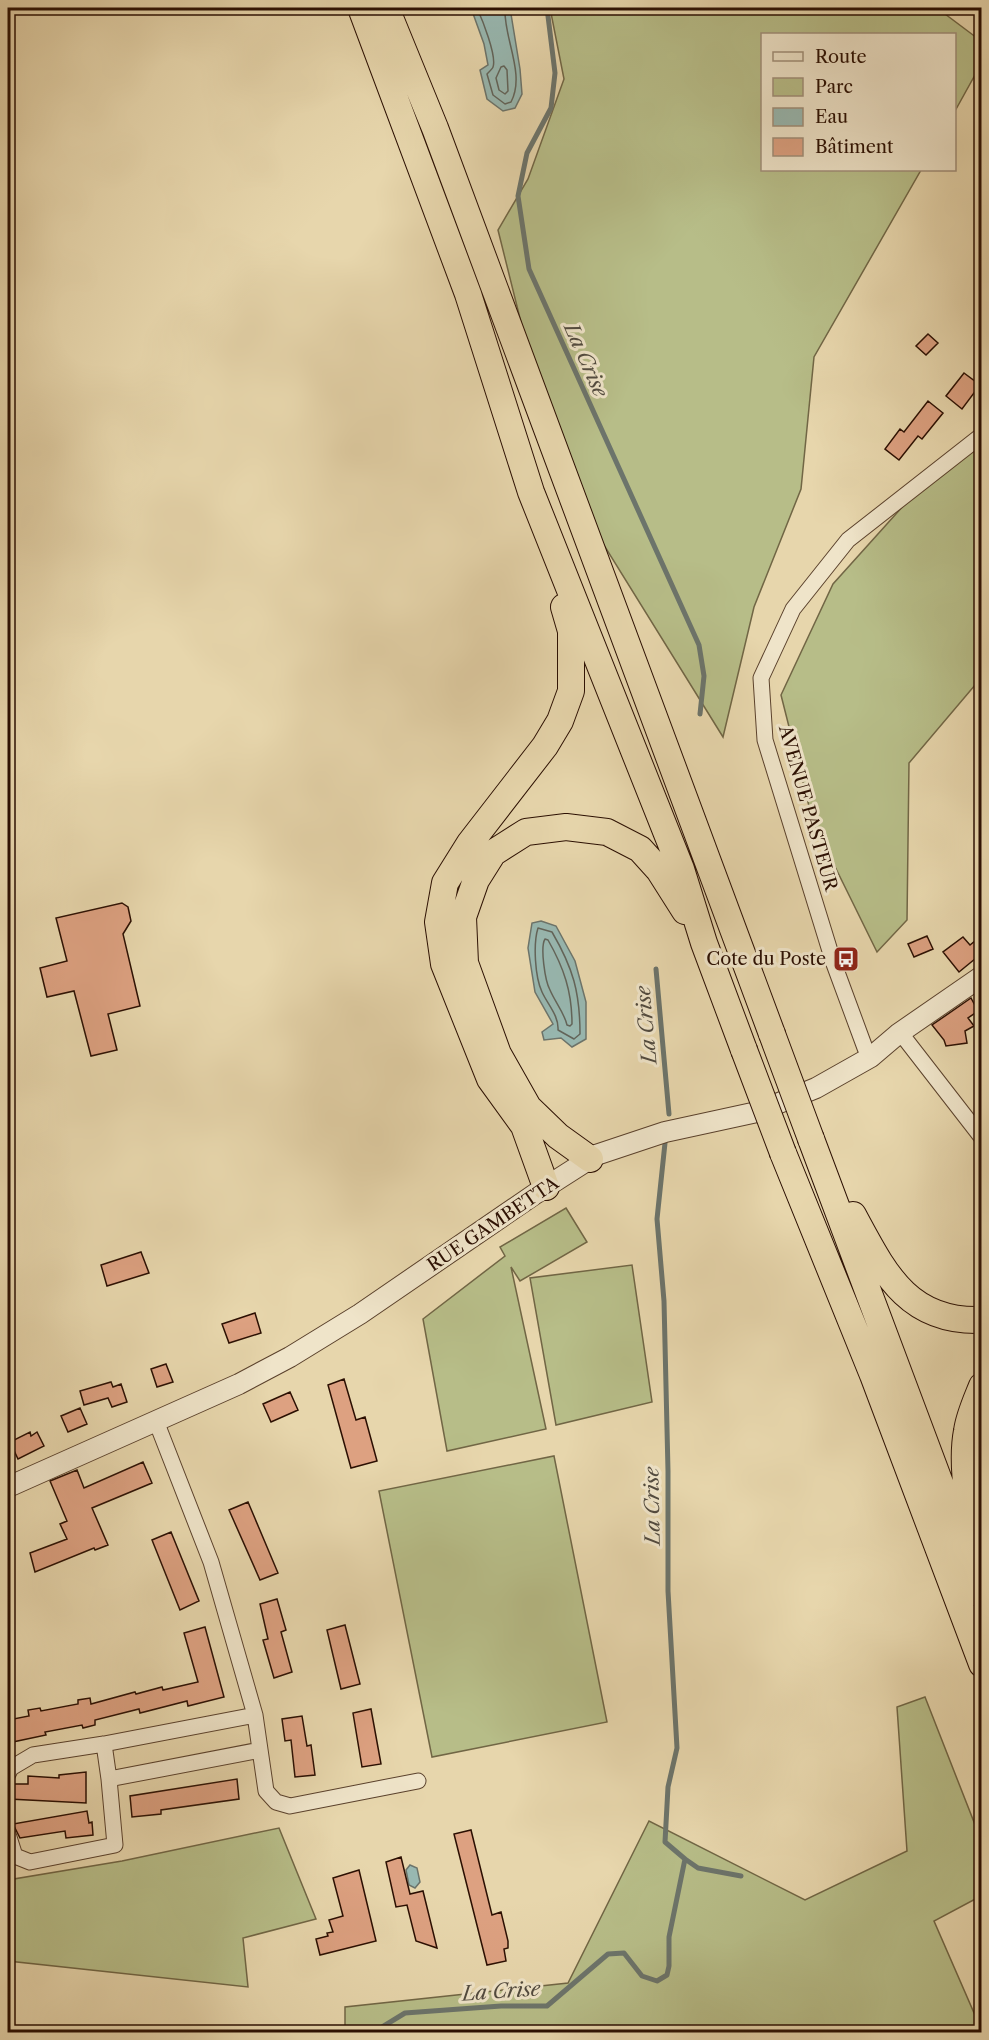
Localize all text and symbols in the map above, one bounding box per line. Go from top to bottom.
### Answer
legend [761,33,956,171]
text: Route [815,46,867,68]
text: Parc [815,76,853,98]
text: Eau [815,106,848,128]
text: Bâtiment [815,136,894,158]
water label: La Crise [558,318,613,402]
street label: AVENUE PASTEUR [774,722,842,894]
bus stop icon: Cote du Poste [831,944,861,974]
place label: Cote du Poste [706,948,826,970]
water label: La Crise [631,984,662,1067]
street label: RUE GAMBETTA [423,1172,563,1276]
water label: La Crise [639,1465,665,1547]
water label: La Crise [459,1976,542,2006]

